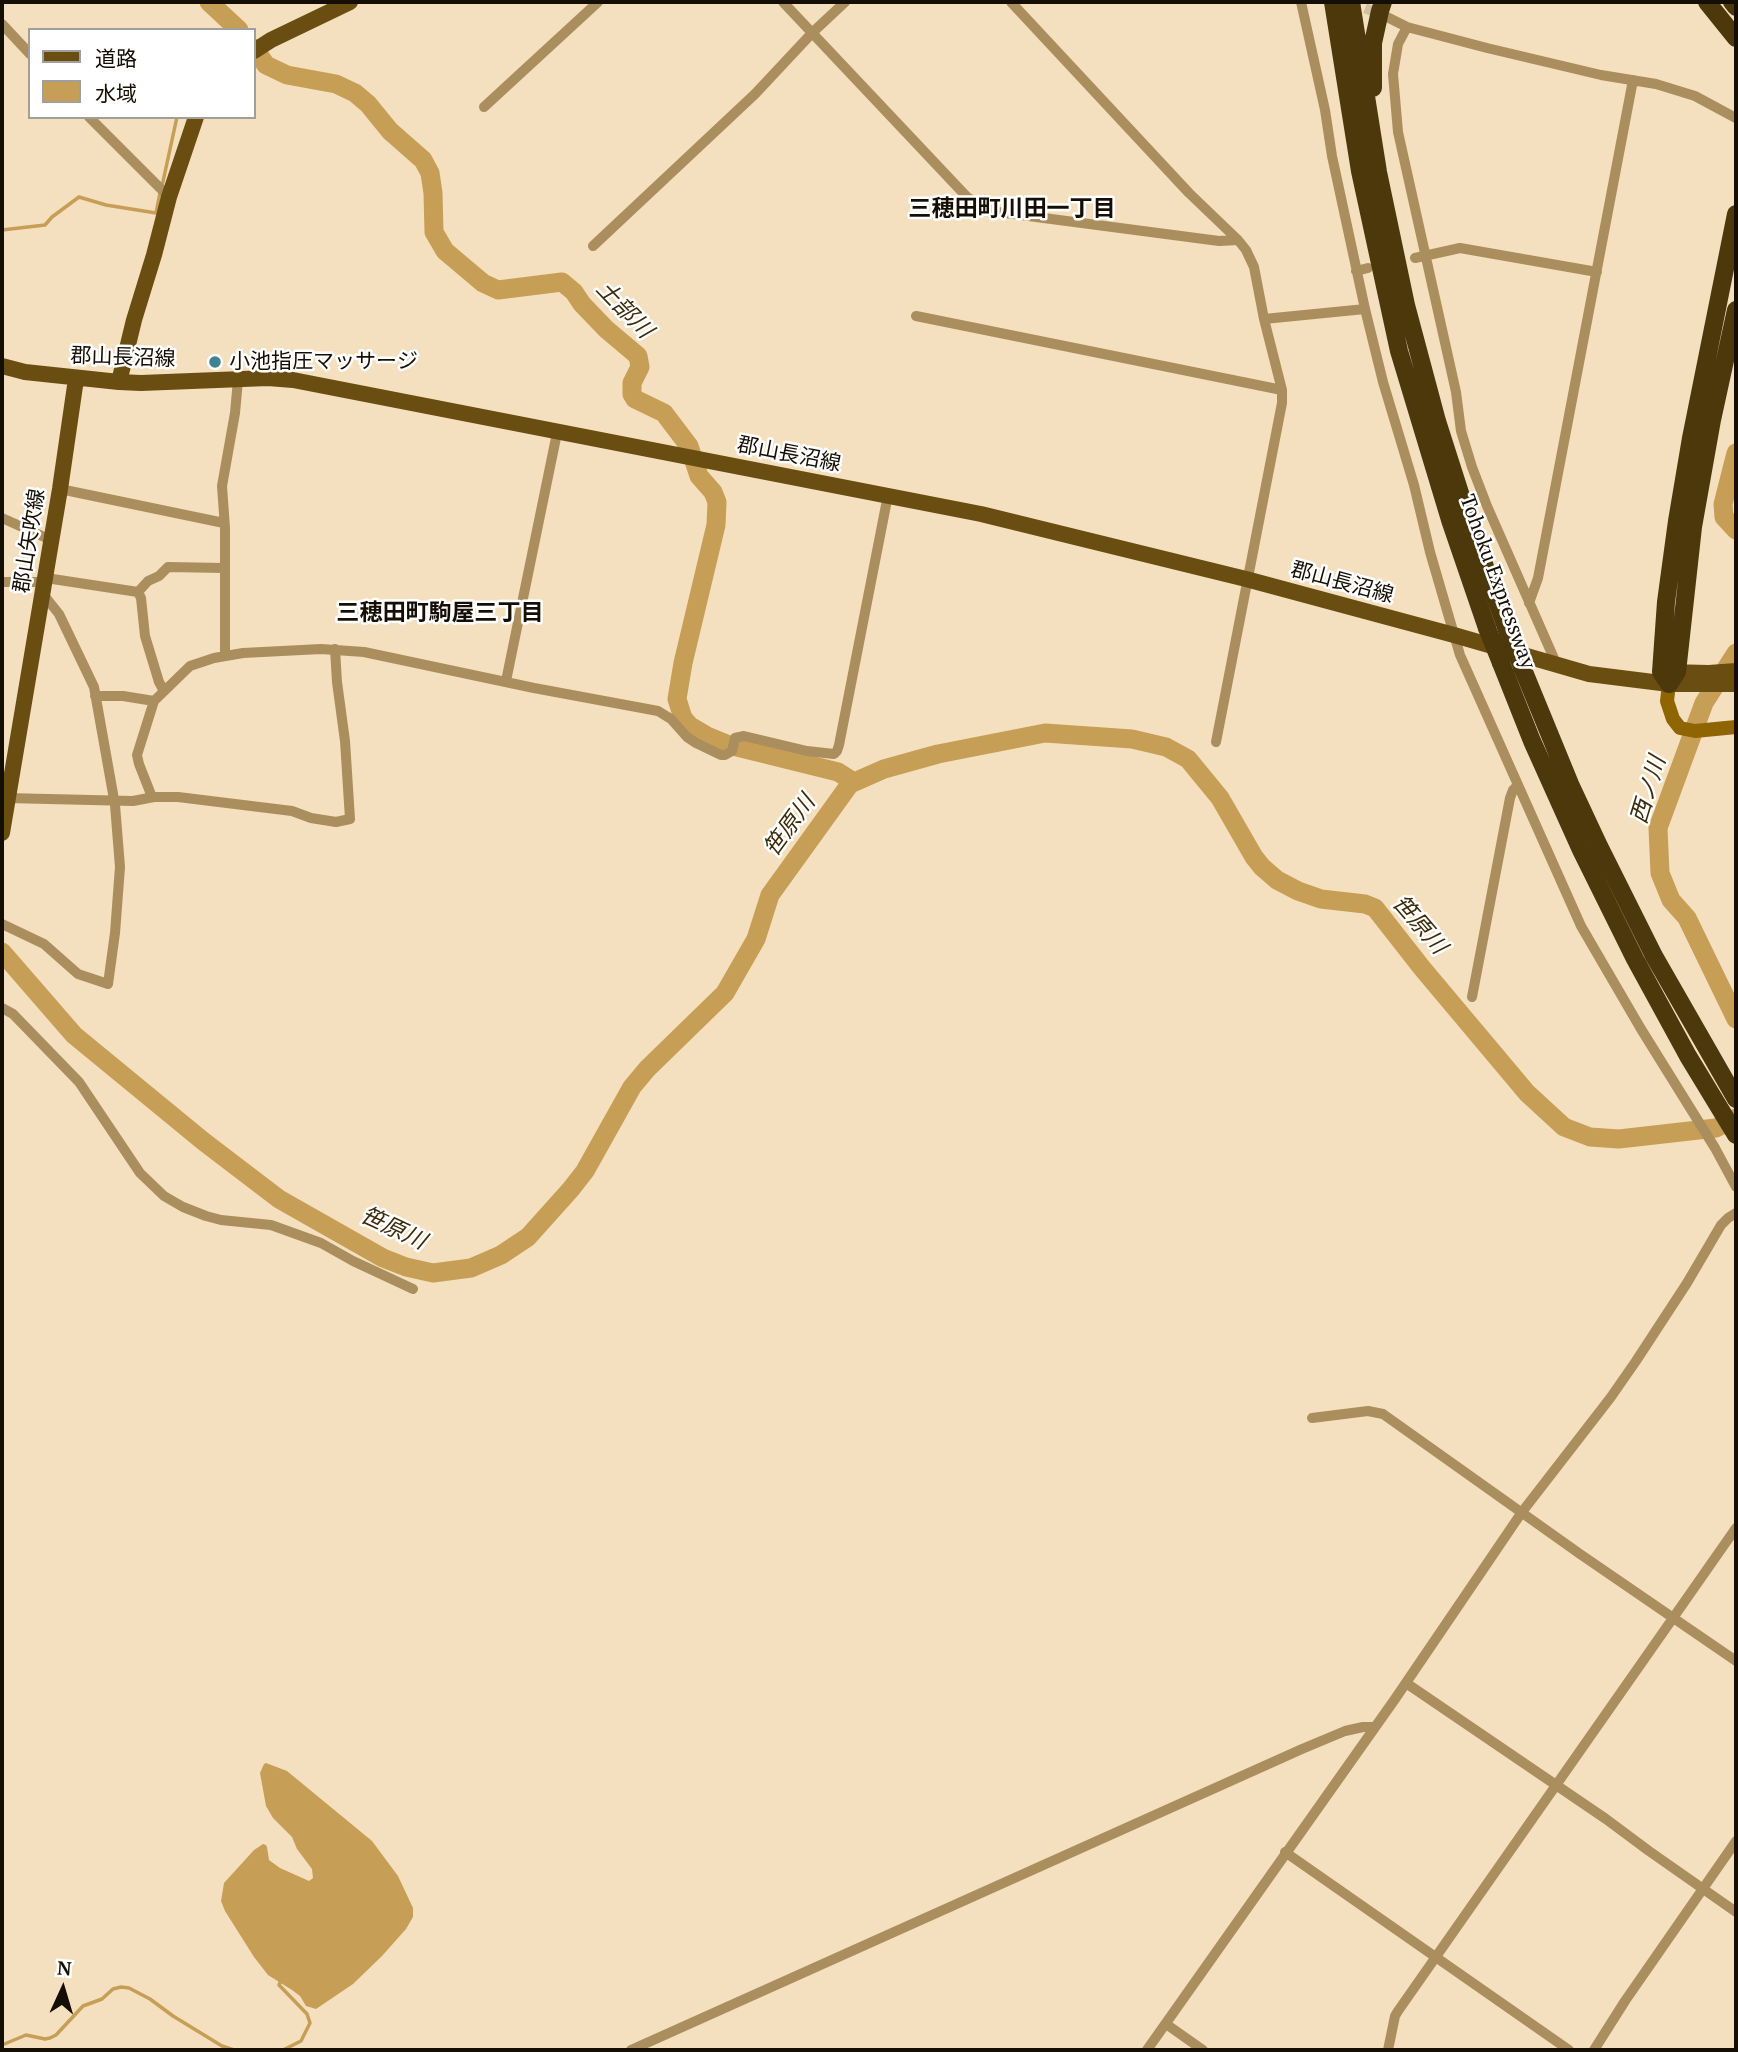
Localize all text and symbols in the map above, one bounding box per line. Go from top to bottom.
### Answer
legend [28,28,256,119]
text: 道路 [95,44,137,72]
text: 水域 [95,79,137,107]
district label: 三穂田町川田一丁目 [909,195,1115,223]
water label: 土部川 [590,276,658,344]
street label: 郡山長沼線 [70,344,176,372]
place label: 小池指圧マッサージ [229,349,418,375]
marker: 小池指圧マッサージ [207,354,223,370]
street label: 郡山長沼線 [735,433,843,477]
street label: 郡山矢吹線 [9,487,51,595]
street label: Tohoku Expressway [1454,491,1540,673]
street label: 郡山長沼線 [1288,557,1396,609]
district label: 三穂田町駒屋三丁目 [337,599,543,627]
water label: 西ノ川 [1626,753,1672,827]
water label: 笹原川 [759,790,821,862]
water label: 笹原川 [1386,890,1452,960]
water label: 笹原川 [356,1202,430,1256]
north arrow [28,1954,98,2024]
text: N [56,1955,73,1981]

